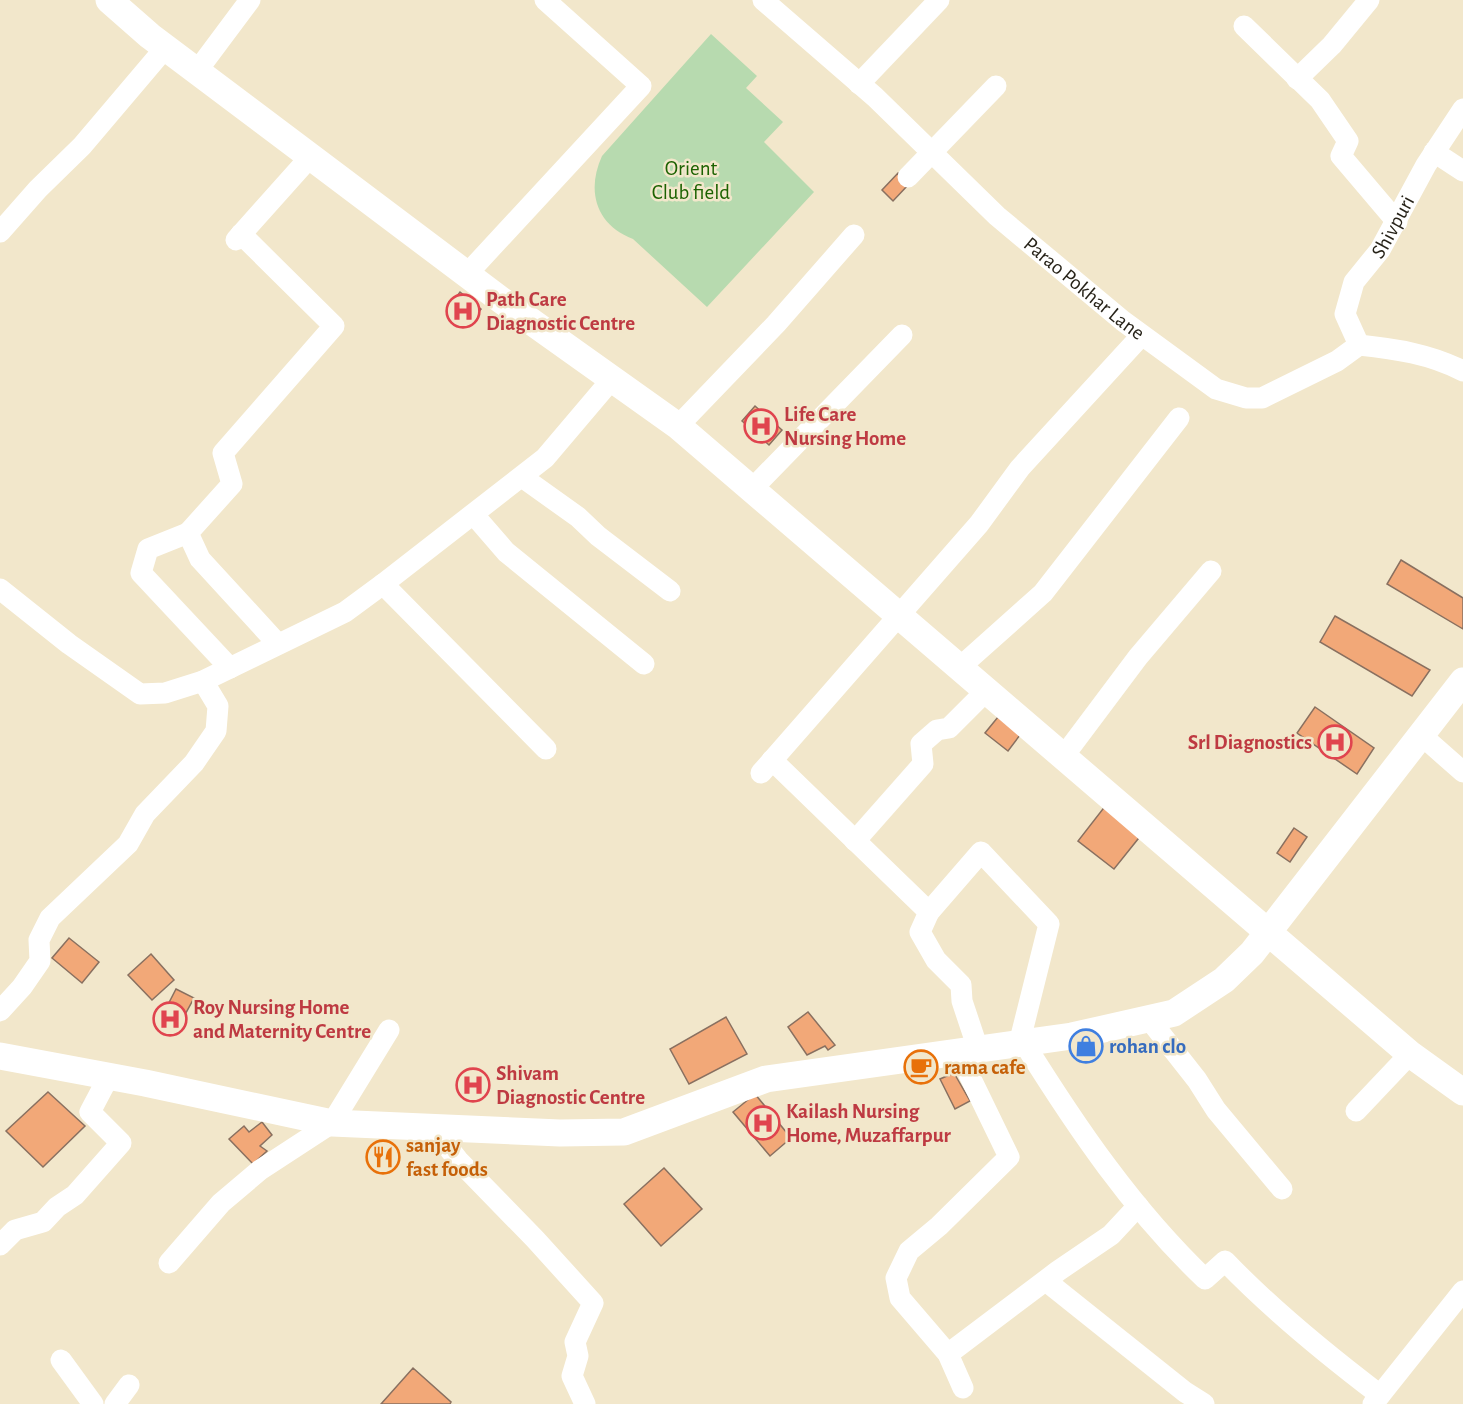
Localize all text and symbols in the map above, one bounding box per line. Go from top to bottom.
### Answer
park label: Orient Club field [652,158,730,203]
street label: Shivpuri [1367,192,1418,262]
street label: Parao Pokhar Lane [1020,233,1149,344]
place label: Path Care Diagnostic Centre [486,289,635,334]
hospital icon: Path Care Diagnostic Centre [445,293,481,329]
place label: Life Care Nursing Home [784,404,906,449]
hospital icon: Life Care Nursing Home [743,408,779,444]
hospital icon: Srl Diagnostics [1317,724,1353,760]
place label: Srl Diagnostics [1188,732,1312,753]
place label: Roy Nursing Home and Maternity Centre [193,997,371,1042]
hospital icon: Roy Nursing Home and Maternity Centre [152,1001,188,1037]
shop icon: rohan clo [1068,1028,1104,1064]
place label: rohan clo [1109,1036,1186,1057]
cafe icon: rama cafe [903,1049,939,1085]
place label: rama cafe [944,1057,1026,1078]
place label: Shivam Diagnostic Centre [496,1063,645,1108]
hospital icon: Shivam Diagnostic Centre [455,1067,491,1103]
place label: Kailash Nursing Home, Muzaffarpur [786,1101,952,1146]
hospital icon: Kailash Nursing Home, Muzaffarpur [745,1105,781,1141]
place label: sanjay fast foods [406,1135,488,1180]
restaurant icon: sanjay fast foods [365,1139,401,1175]

